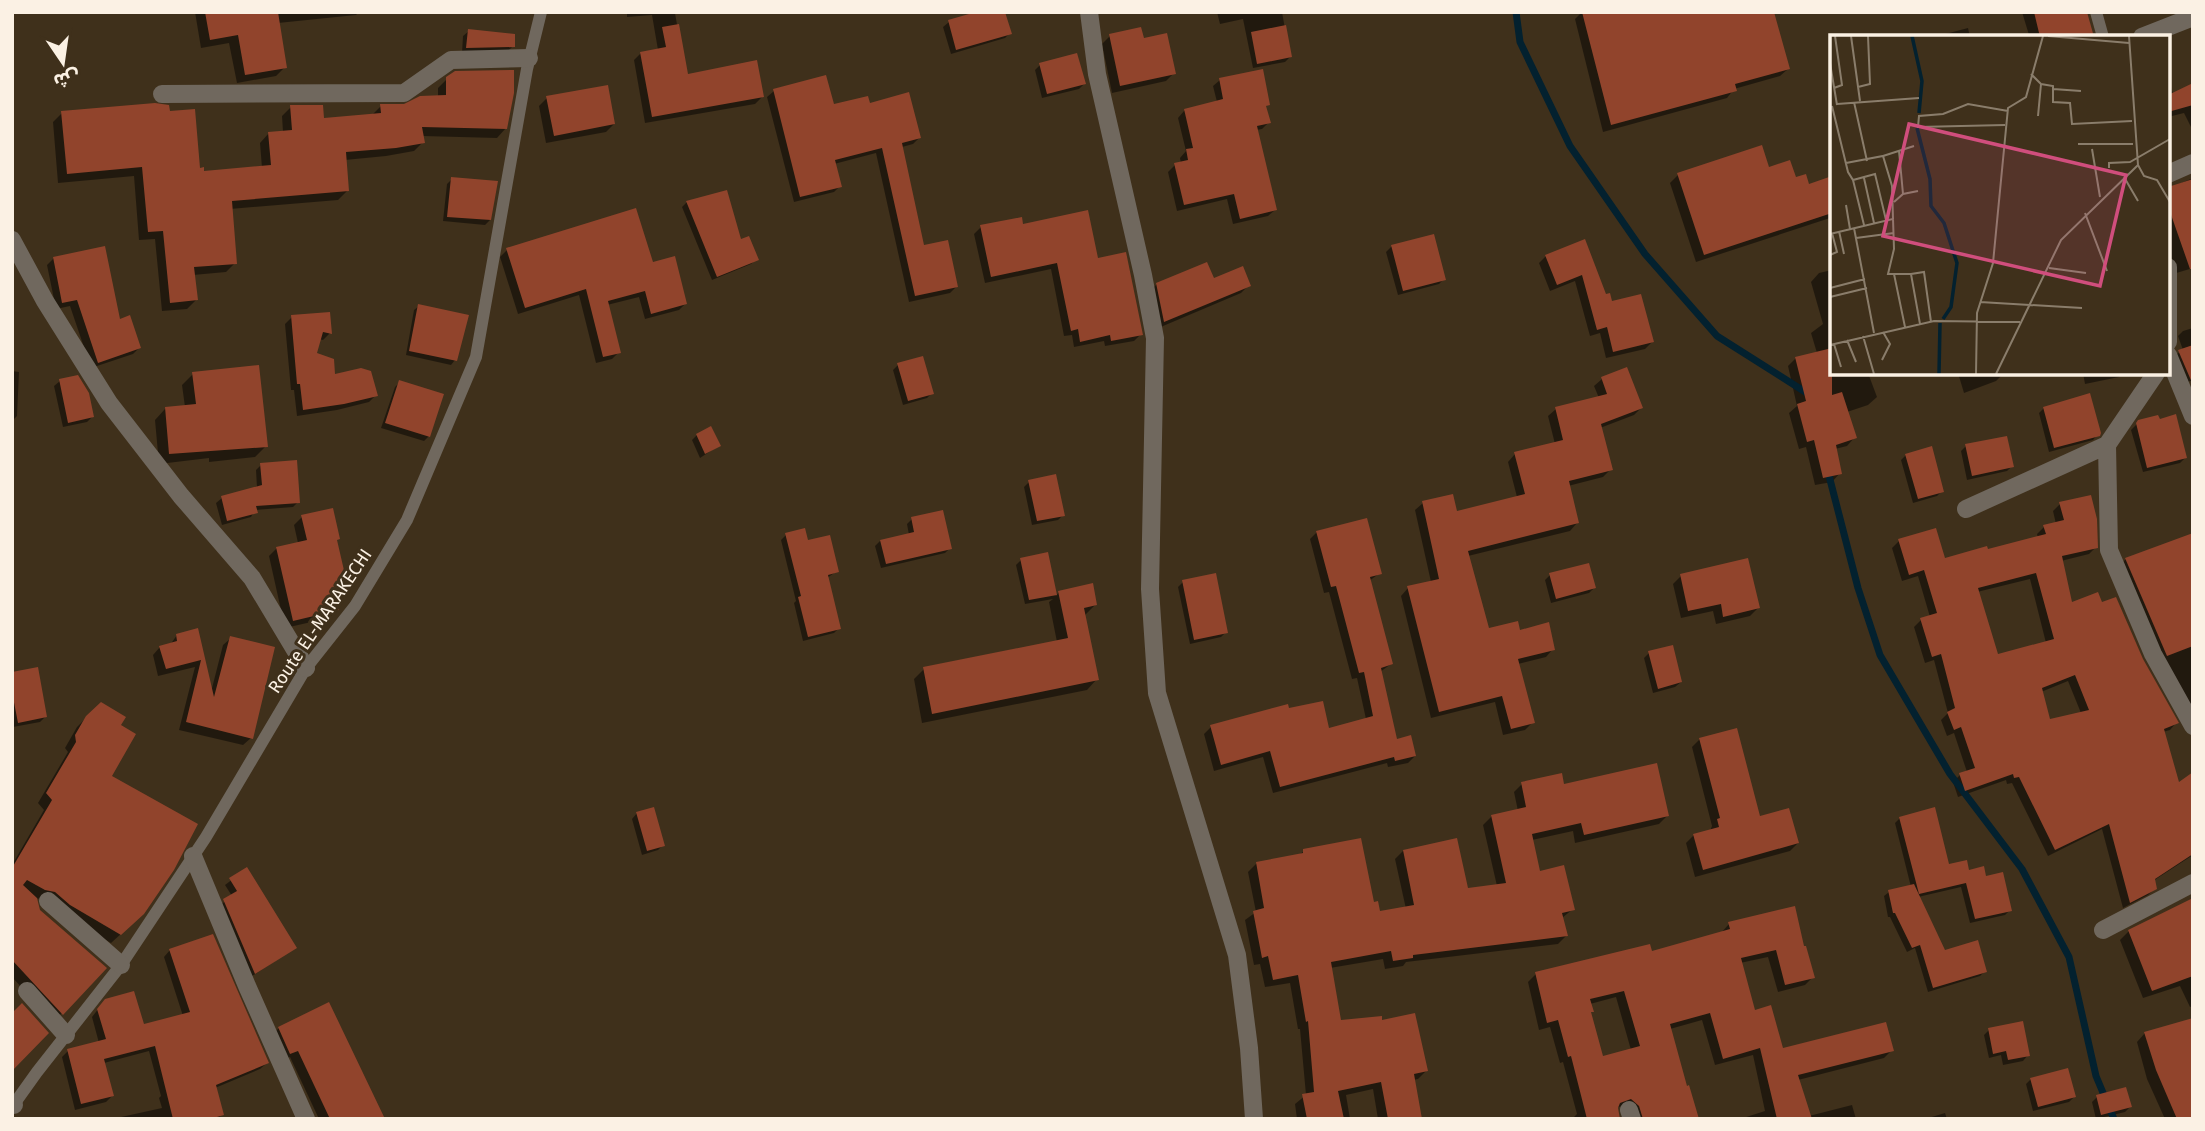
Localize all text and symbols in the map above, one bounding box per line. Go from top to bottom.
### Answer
north arrow [28,28,98,98]
inset map [1830,35,2170,374]
text: ش [51,65,82,93]
street label: Route EL-MARAKECHI [263,545,377,697]

